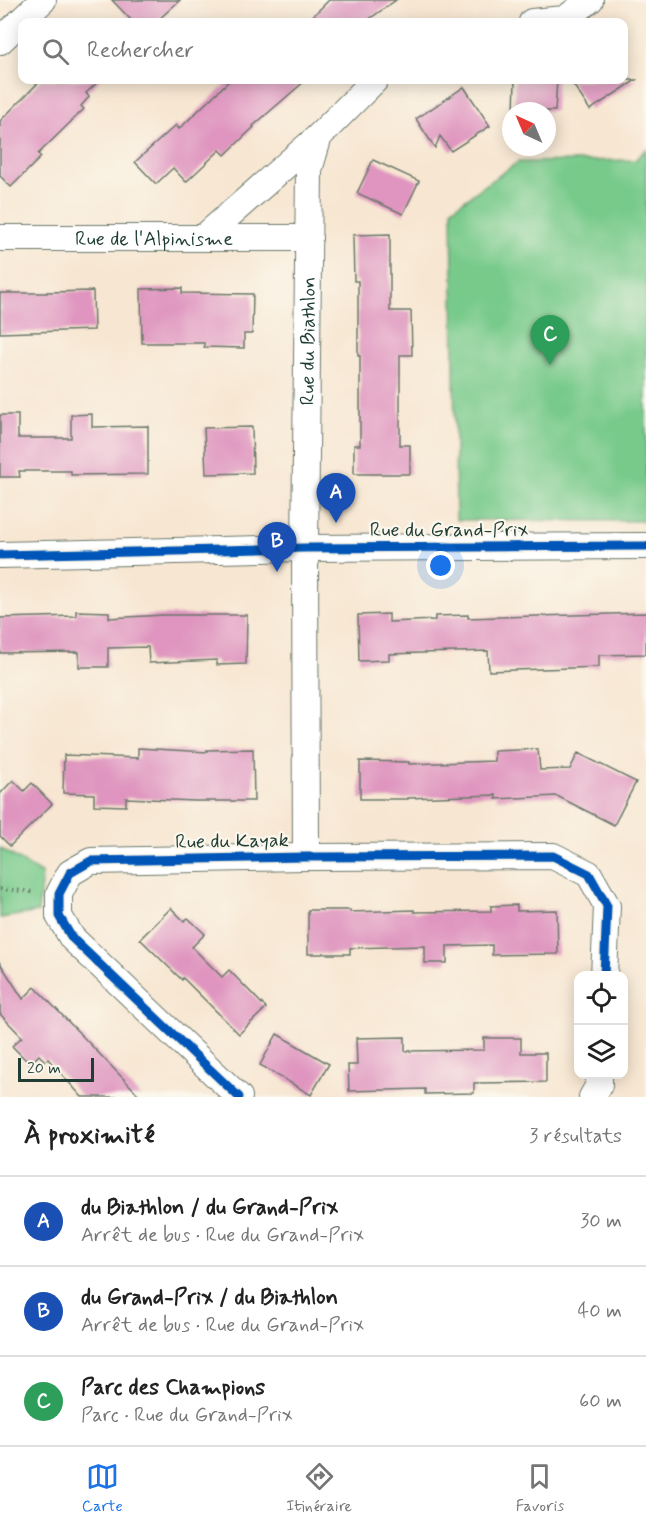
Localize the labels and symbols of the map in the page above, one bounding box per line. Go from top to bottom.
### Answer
north arrow [502,102,556,156]
street label: Rue de l'Alpinisme [75,226,233,253]
street label: Rue du Biathlon [295,276,323,406]
pin: C [530,316,570,365]
pin: A [316,474,356,523]
street label: Rue du Grand-Prix [370,517,528,544]
pin: B [258,522,296,572]
your location [426,551,455,580]
street label: Rue du Kayak [175,827,289,856]
scale bar [18,1055,94,1082]

